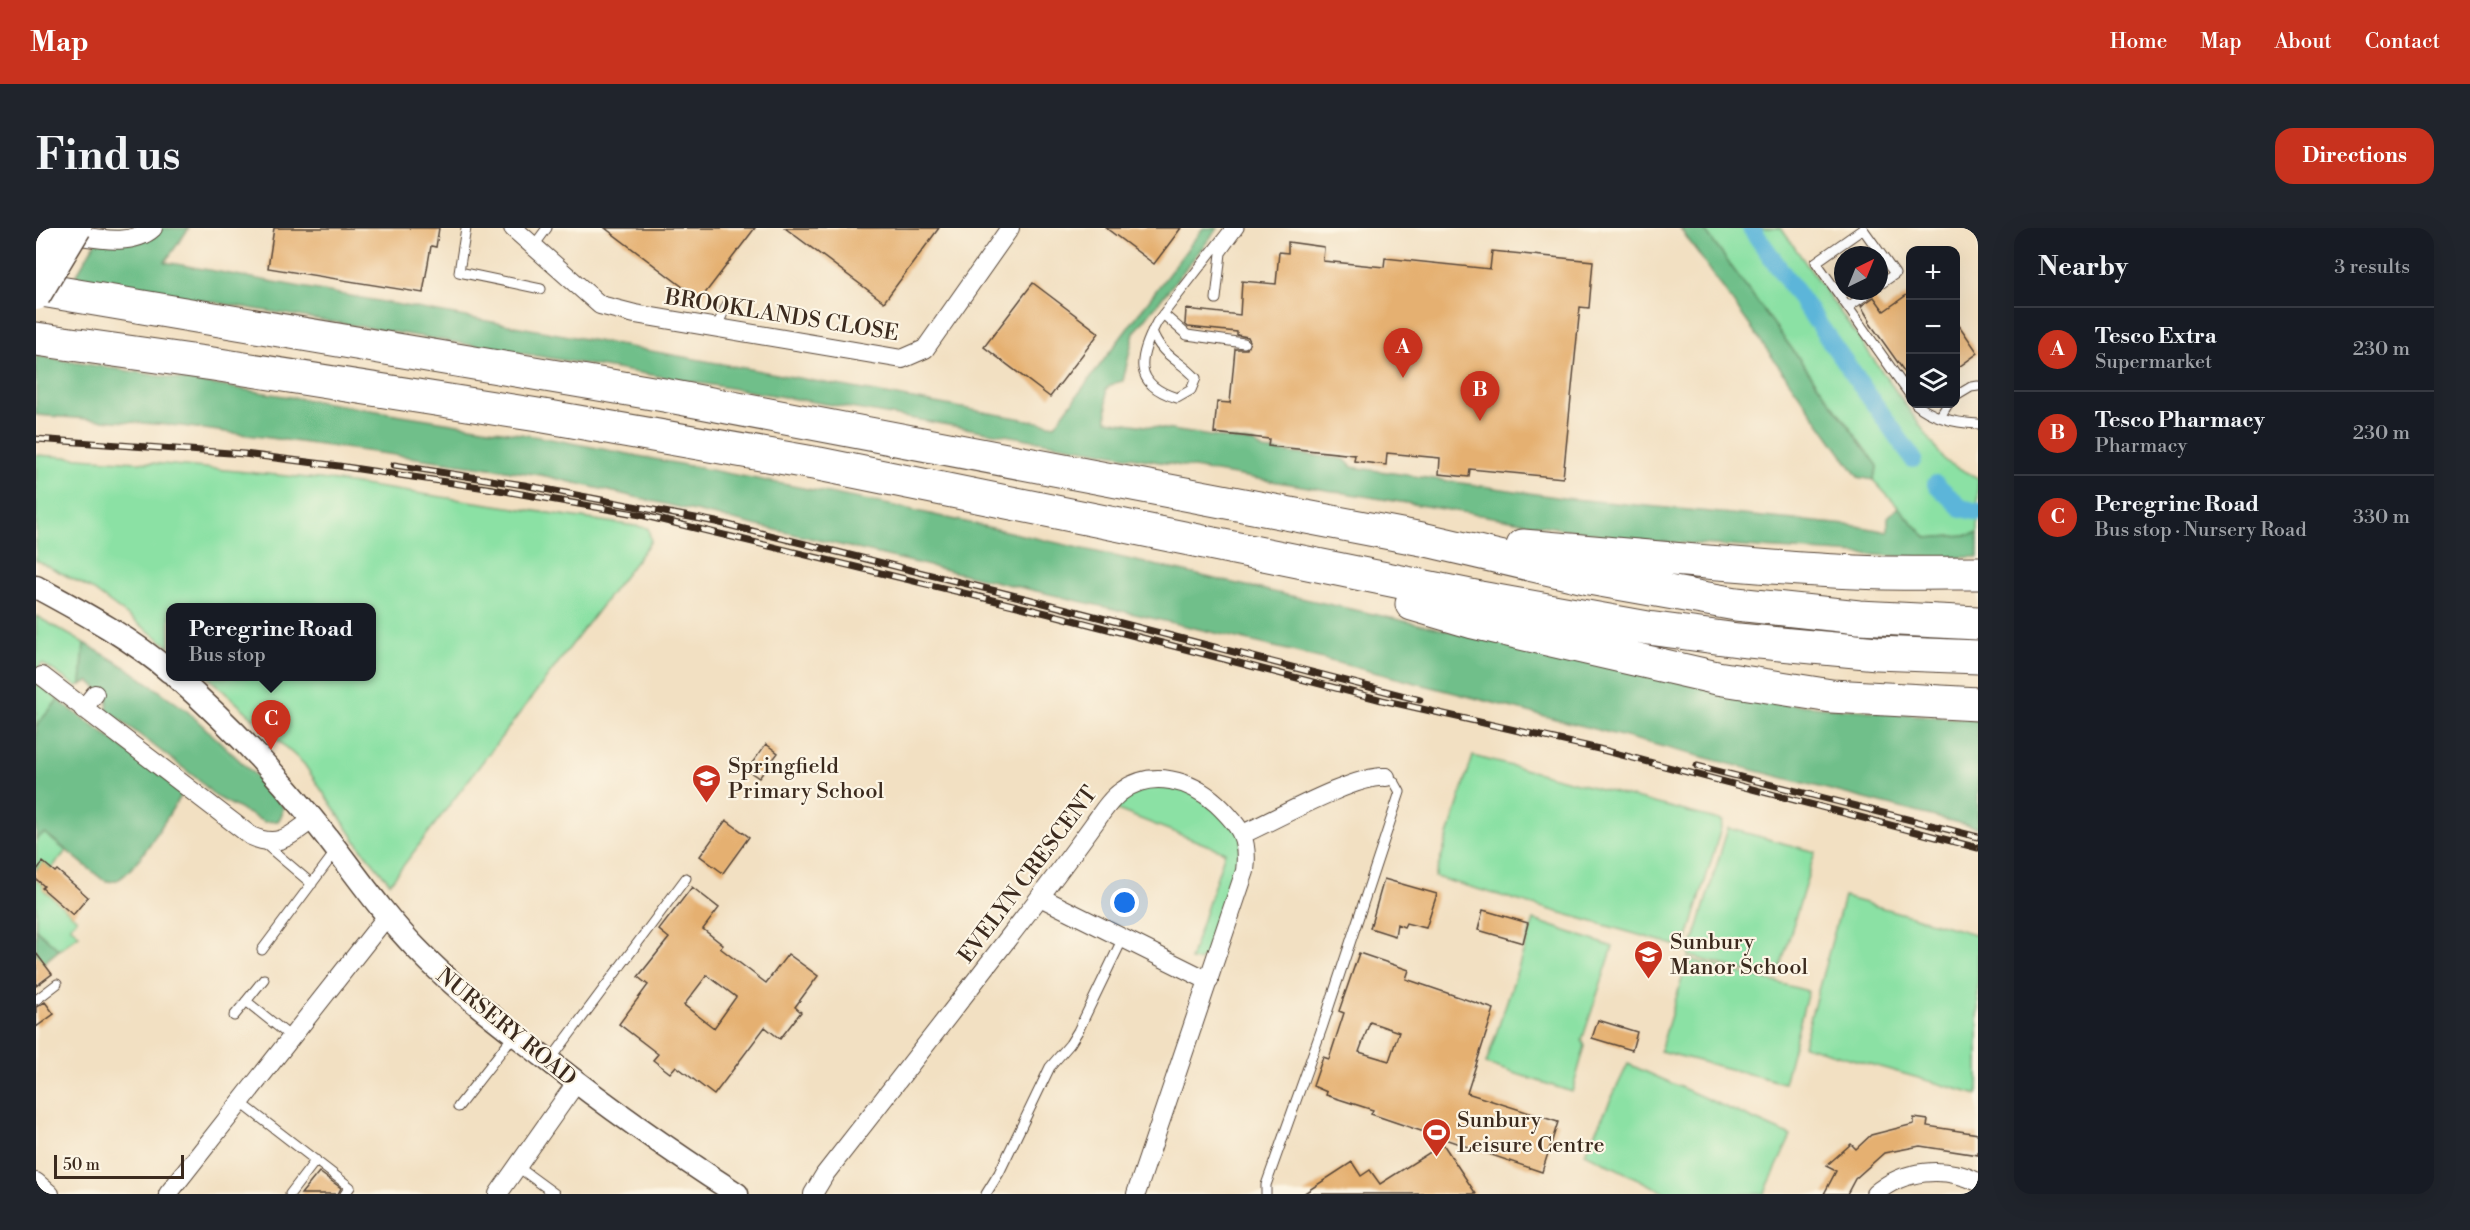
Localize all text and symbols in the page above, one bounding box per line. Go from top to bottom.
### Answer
text: Map [30,25,89,60]
text: Home [2110,29,2167,55]
text: Map [2200,29,2242,55]
text: About [2275,29,2332,55]
text: Contact [2365,29,2440,55]
button: Directions [2275,128,2434,184]
text: Find us [36,130,180,183]
north arrow [1834,246,1888,300]
map controls [1906,246,1960,408]
button: + [1906,246,1960,300]
text: Nearby [2038,251,2128,283]
text: 3 results [2334,255,2410,280]
street label: BROOKLANDS CLOSE [662,283,901,347]
button: − [1906,300,1960,354]
text: Tesco Extra [2095,323,2217,350]
pin: A [1384,328,1422,378]
text: A [2050,337,2065,362]
text: 230 m [2353,337,2410,362]
text: Supermarket [2095,350,2212,375]
button: layers [1906,354,1960,408]
pin: B [1460,372,1500,421]
text: Tesco Pharmacy [2095,407,2265,434]
text: B [2050,421,2065,446]
text: 230 m [2353,421,2410,446]
text: Pharmacy [2095,434,2187,459]
text: Peregrine Road [2095,491,2259,518]
text: C [2050,505,2065,530]
text: 330 m [2353,505,2410,530]
text: Bus stop · Nursery Road [2095,518,2307,543]
popup [166,603,376,681]
text: Peregrine Road [189,616,353,643]
text: Bus stop [189,643,266,668]
pin: C [252,700,290,750]
place label: Springfield Primary School [728,753,885,805]
school or university icon: Springfield Primary School [691,762,723,804]
street label: EVELYN CRESCENT [953,781,1104,969]
your location [1110,888,1139,917]
place label: Sunbury Manor School [1670,929,1808,981]
school or university icon: Sunbury Manor School [1633,938,1665,980]
street label: NURSERY ROAD [430,962,582,1092]
place label: Sunbury Leisure Centre [1457,1107,1605,1159]
sports icon: Sunbury Leisure Centre [1420,1116,1452,1158]
scale bar [54,1152,184,1180]
text: 50 m [63,1155,100,1175]

